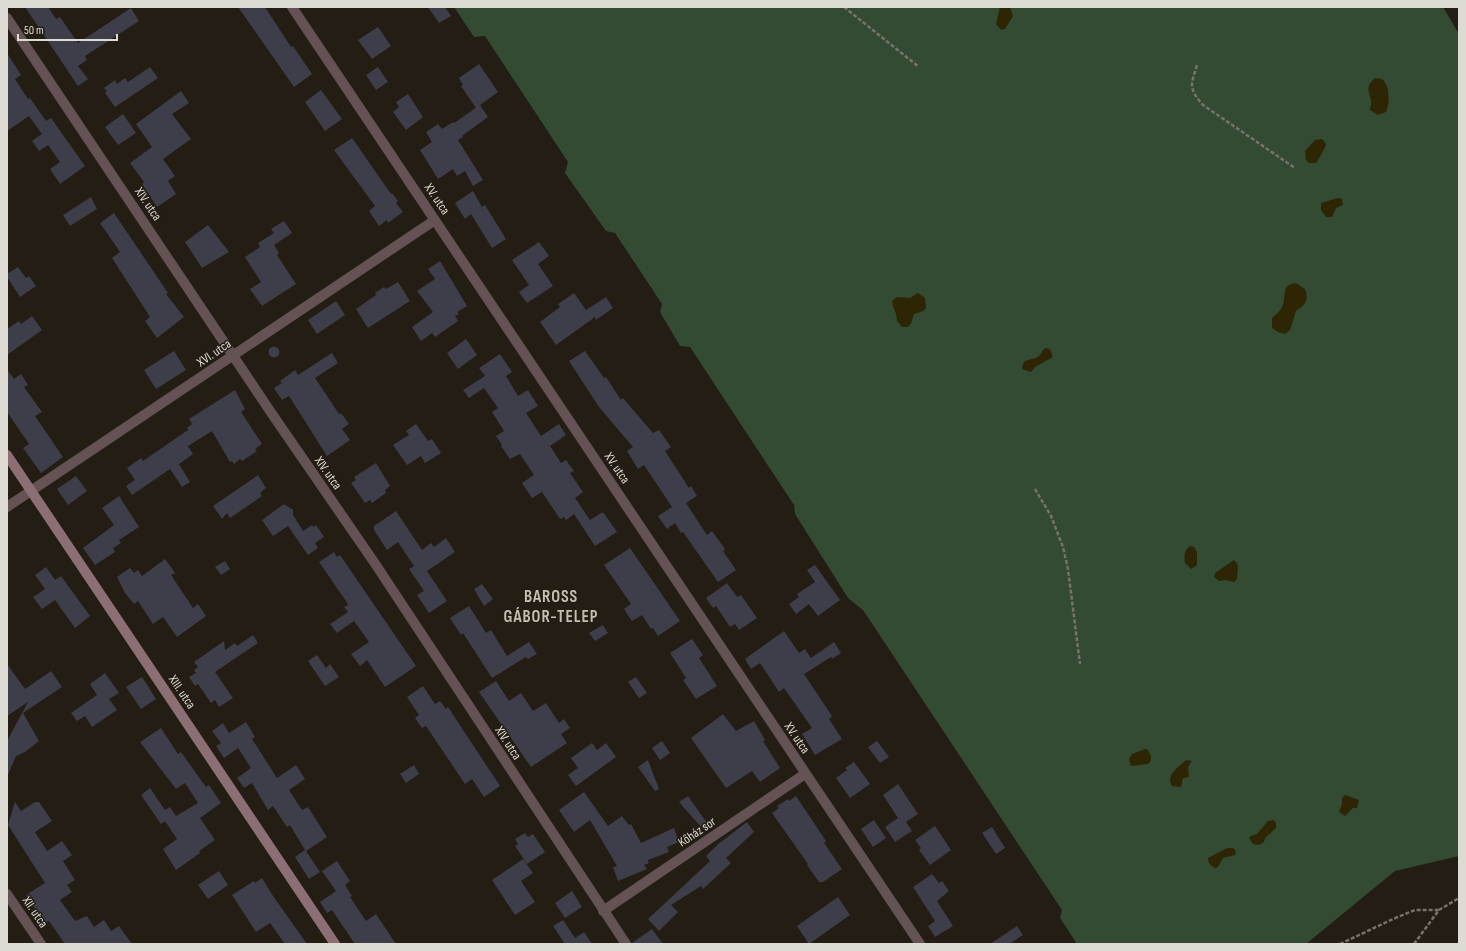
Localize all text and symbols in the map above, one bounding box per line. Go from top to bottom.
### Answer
scale bar [18,16,117,42]
text: 50 m [24,23,44,38]
street label: XV. utca [420,180,453,218]
street label: XIV. utca [131,183,165,224]
street label: XVI. utca [193,336,234,371]
street label: XV. utca [600,449,633,487]
street label: XIV. utca [310,453,345,493]
district label: BAROSS GÁBOR-TELEP [503,587,599,627]
street label: XIII. utca [164,671,199,712]
street label: XV. utca [780,719,813,757]
street label: XIV. utca [491,722,525,763]
street label: Kőház sor [675,813,719,850]
street label: XII. utca [18,892,51,931]

